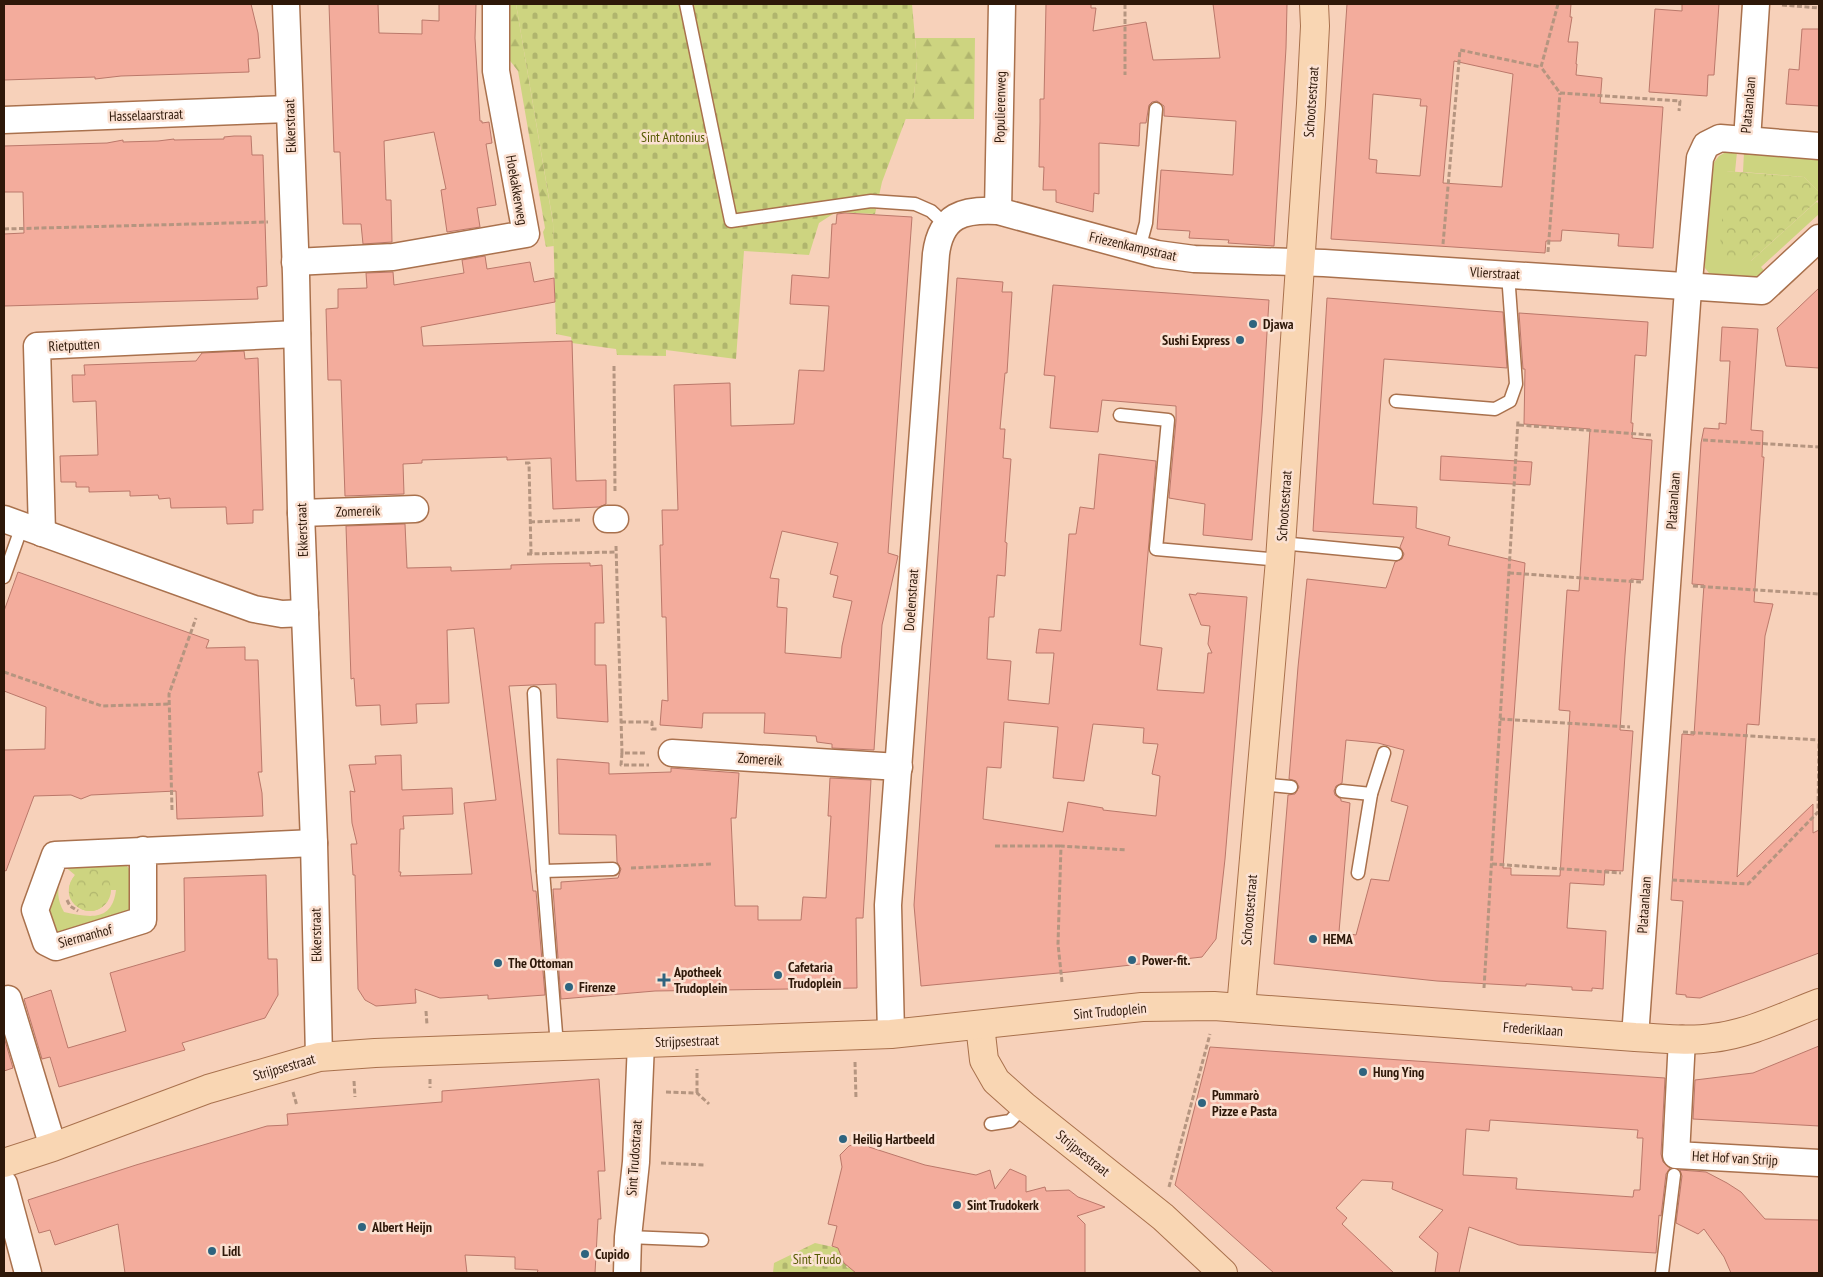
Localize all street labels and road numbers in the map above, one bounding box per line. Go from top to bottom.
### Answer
street label: Schootsestraat [1300,66,1322,138]
street label: Populierenweg [990,71,1010,143]
street label: Plataanlaan [1737,76,1759,134]
street label: Ekkerstraat [280,99,300,153]
street label: Hasselaarstraat [109,105,183,125]
street label: Hoekakkerweg [502,154,532,226]
street label: Friezenkampstraat [1088,227,1178,265]
street label: Vlierstraat [1469,263,1521,283]
street label: Rietputten [48,335,100,355]
street label: Schootsestraat [1273,470,1295,542]
street label: Plataanlaan [1662,472,1684,530]
street label: Zomereik [335,501,381,521]
street label: Ekkerstraat [292,503,312,557]
street label: Doelenstraat [900,568,922,631]
street label: Zomereik [737,748,783,770]
street label: Schootsestraat [1237,874,1261,946]
street label: Plataanlaan [1633,876,1655,934]
street label: Ekkerstraat [307,908,325,962]
street label: Siermanhof [56,920,114,952]
street label: Sint Trudoplein [1073,999,1147,1023]
street label: Frederiklaan [1502,1018,1564,1040]
street label: Strijpsestraat [655,1031,719,1051]
street label: Strijpsestraat [251,1050,317,1084]
street label: Sint Trudostraat [622,1119,646,1197]
street label: Strijpsestraat [1053,1126,1114,1180]
street label: Het Hof van Strijp [1692,1147,1778,1169]

